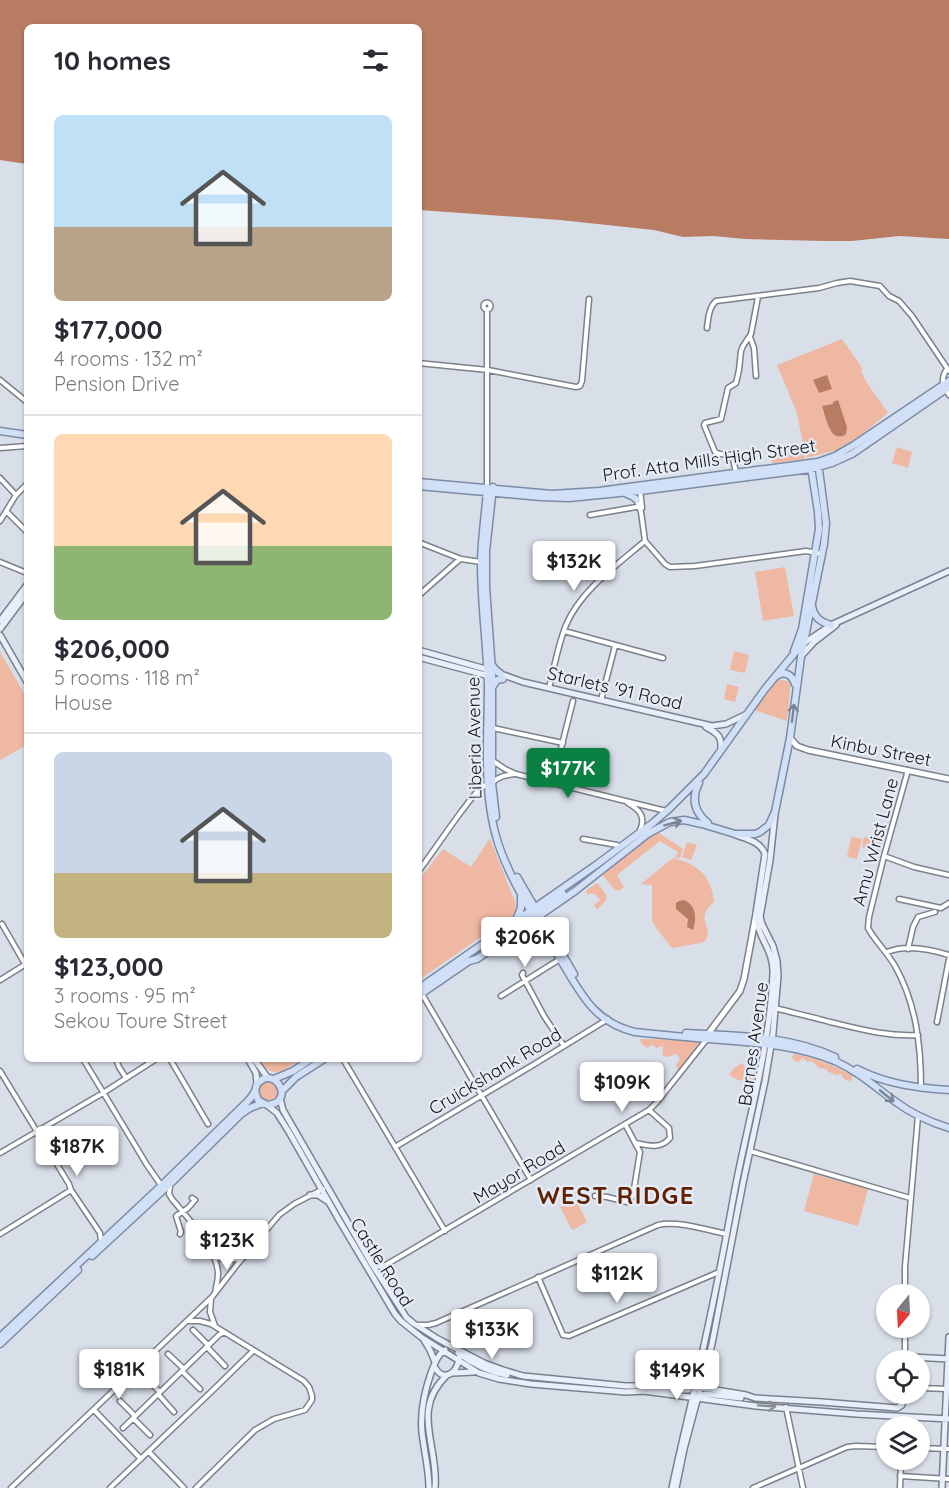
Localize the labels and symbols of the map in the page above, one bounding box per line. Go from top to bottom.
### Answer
street label: Prof. Atta Mills High Street [601,434,817,486]
pin: $132K [532,541,616,592]
street label: Starlets '91 Road [545,661,685,715]
street label: Liberia Avenue [461,676,487,800]
one-way arrow [788,703,799,723]
street label: Kinbu Street [829,729,933,771]
pin: $177K [526,748,610,799]
street label: Amu Wrist Lane [847,775,903,909]
one-way arrow [663,816,682,828]
pin: $206K [483,917,567,968]
street label: Barnes Avenue [733,980,773,1108]
street label: Cruickshank Road [424,1022,566,1120]
pin: $109K [580,1062,664,1113]
one-way arrow [879,1089,895,1102]
pin: $187K [35,1126,119,1177]
street label: Mayor Road [469,1136,569,1208]
district label: WEST RIDGE [537,1180,695,1210]
street label: Castle Road [346,1213,418,1311]
pin: $123K [185,1220,269,1271]
pin: $112K [575,1253,659,1304]
north arrow [876,1284,930,1338]
pin: $133K [450,1309,534,1360]
pin: $181K [77,1349,161,1400]
pin: $149K [635,1350,719,1401]
one-way arrow [757,1401,777,1412]

